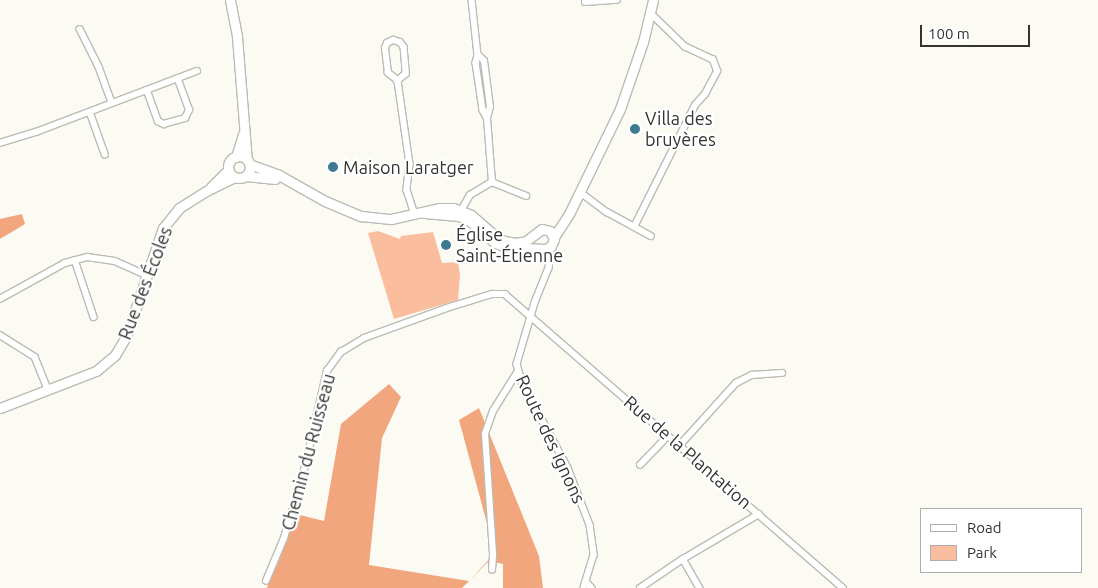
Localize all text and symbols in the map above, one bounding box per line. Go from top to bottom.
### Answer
scale bar [923,15,1033,47]
text: 100 m [928,25,970,42]
place label: Villa des bruyères [645,108,716,150]
marker: Villa des bruyères [629,123,641,135]
place label: Maison Laratger [343,156,474,178]
marker: Maison Laratger [327,161,339,173]
street label: Rue des Écoles [114,223,176,343]
place label: Église Saint-Étienne [456,224,563,266]
marker: Église Saint-Étienne [440,239,452,251]
street label: Chemin du Ruisseau [277,371,339,533]
street label: Route des Ignons [512,371,590,507]
street label: Rue de la Plantation [620,391,756,513]
legend [920,508,1083,573]
text: Road [967,519,1002,536]
text: Park [967,544,997,561]

